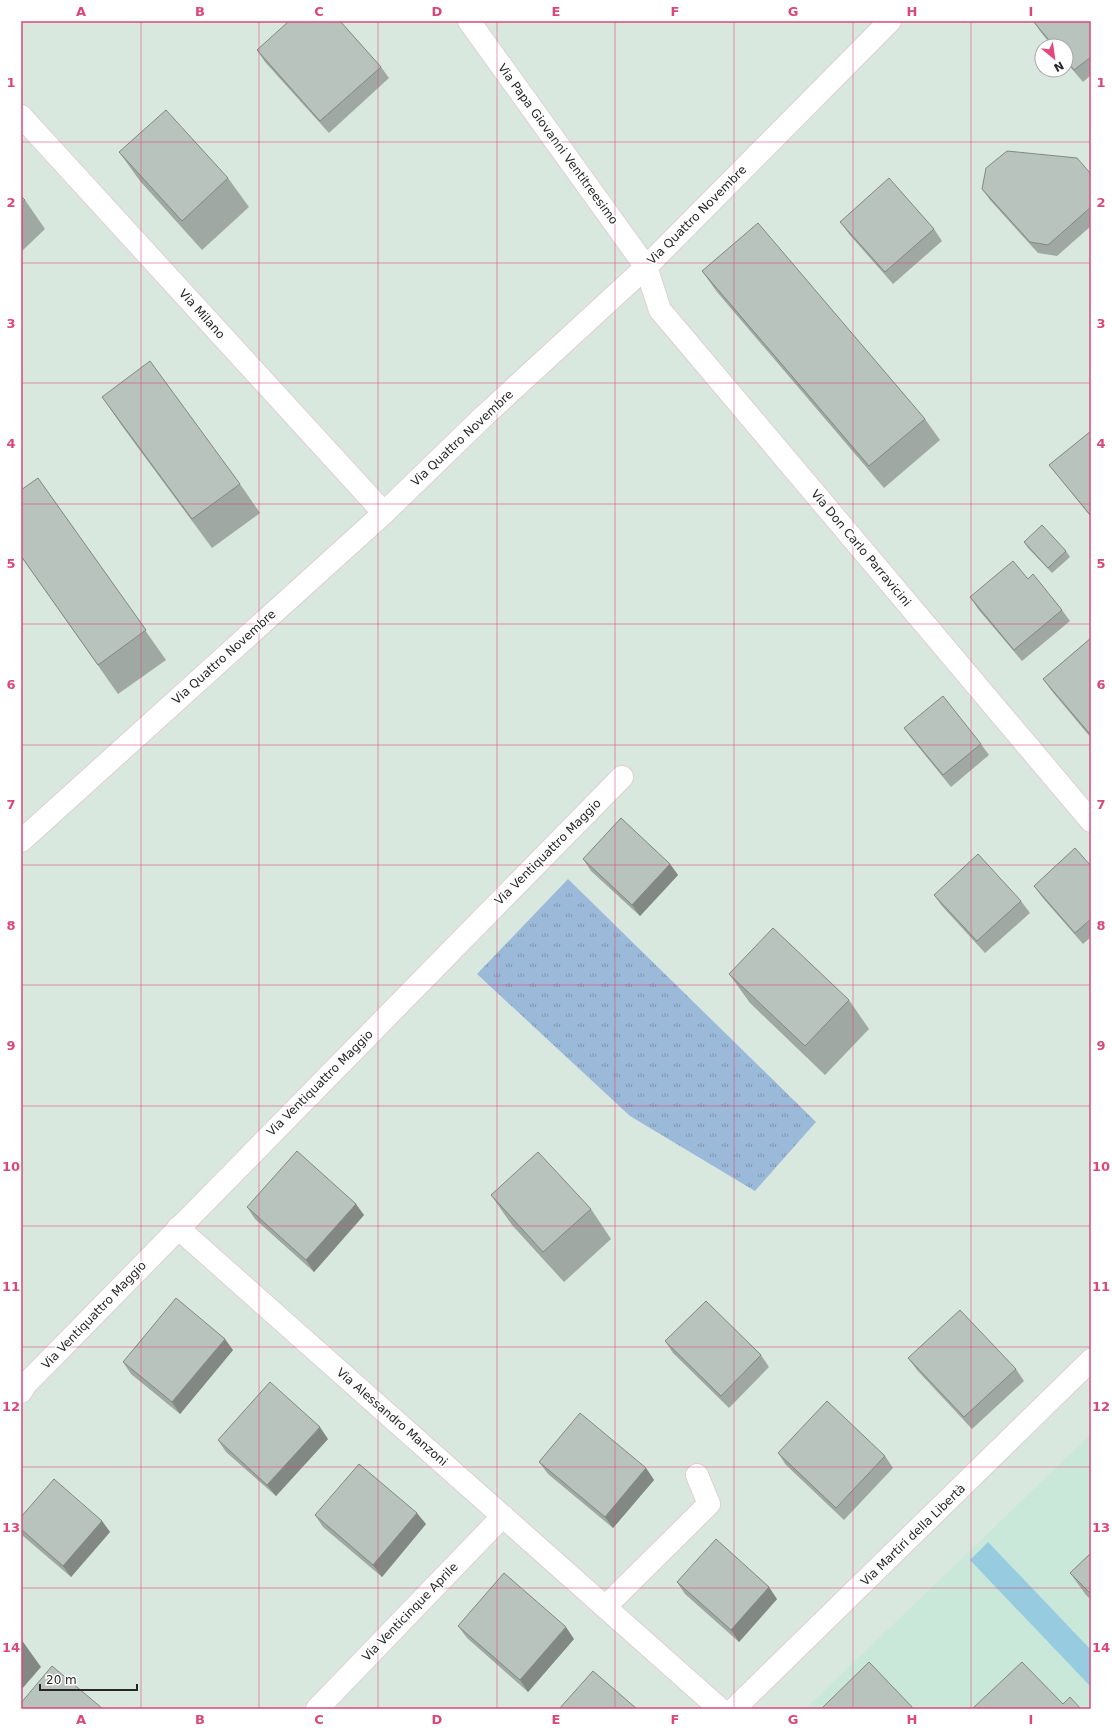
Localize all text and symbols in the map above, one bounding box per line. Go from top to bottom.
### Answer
text: A [76,4,86,19]
text: B [195,4,205,19]
text: C [314,4,324,19]
text: D [432,4,443,19]
text: E [552,4,560,19]
text: F [671,4,679,19]
text: G [788,4,798,19]
text: H [907,4,917,19]
text: I [1029,4,1033,19]
north arrow [1034,38,1074,78]
text: N [1051,58,1066,74]
street label: Via Papa Giovanni Ventitreesimo [495,61,621,227]
text: 1 [6,75,16,90]
text: 1 [1096,75,1106,90]
street label: Via Quattro Novembre [645,163,749,267]
text: 2 [6,195,16,210]
text: 2 [1096,195,1106,210]
street label: Via Milano [176,286,228,342]
text: 3 [6,316,16,331]
text: 3 [1096,316,1106,331]
street label: Via Quattro Novembre [408,387,516,489]
text: 4 [6,436,16,451]
text: 4 [1096,436,1106,451]
street label: Via Don Carlo Parravicini [808,487,914,609]
text: 5 [6,556,16,571]
text: 5 [1096,556,1106,571]
street label: Via Quattro Novembre [169,607,279,707]
text: 6 [6,677,16,692]
text: 6 [1096,677,1106,692]
street label: Via Ventiquattro Maggio [492,796,604,908]
text: 7 [6,797,16,812]
text: 7 [1096,797,1106,812]
text: 8 [6,918,16,933]
text: 8 [1096,918,1106,933]
street label: Via Ventiquattro Maggio [264,1027,376,1139]
text: 9 [6,1038,16,1053]
text: 9 [1096,1038,1106,1053]
text: 10 [2,1159,20,1174]
text: 10 [1092,1159,1110,1174]
street label: Via Ventiquattro Maggio [39,1258,149,1372]
text: 11 [2,1279,20,1294]
text: 11 [1092,1279,1110,1294]
street label: Via Alessandro Manzoni [334,1365,450,1469]
text: 12 [2,1399,20,1414]
text: 12 [1092,1399,1110,1414]
street label: Via Martiri della Libertà [858,1481,968,1589]
text: 13 [2,1520,20,1535]
text: 13 [1092,1520,1110,1535]
street label: Via Venticinque Aprile [359,1560,461,1664]
text: 14 [2,1640,20,1655]
text: 14 [1092,1640,1110,1655]
scale bar [40,1666,137,1692]
text: 20 m [46,1673,77,1687]
text: A [76,1712,86,1727]
text: B [195,1712,205,1727]
text: C [314,1712,324,1727]
text: D [432,1712,443,1727]
text: E [552,1712,560,1727]
text: F [671,1712,679,1727]
text: G [788,1712,798,1727]
text: H [907,1712,917,1727]
text: I [1029,1712,1033,1727]

